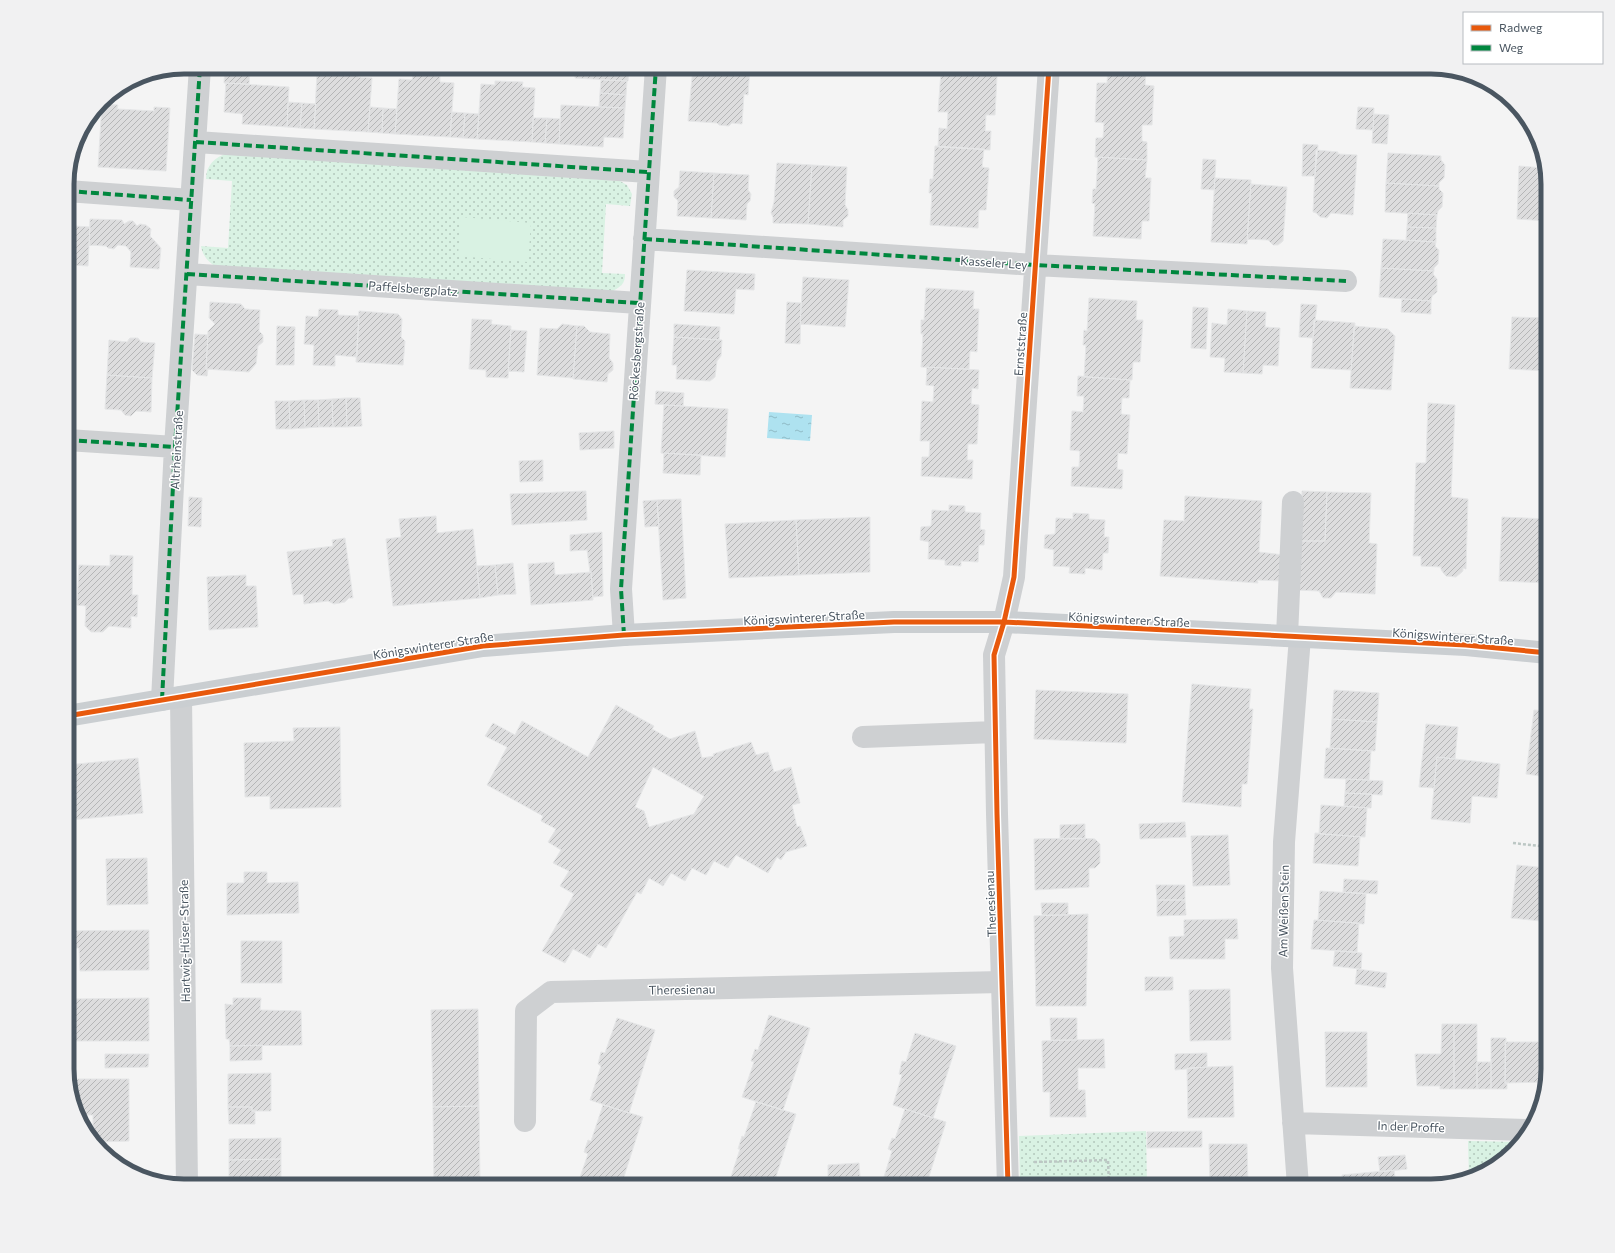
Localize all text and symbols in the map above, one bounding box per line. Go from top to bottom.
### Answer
legend [1463,12,1603,64]
text: Radweg [1499,20,1543,34]
text: Weg [1499,40,1524,54]
street label: Kasseler Ley [960,253,1028,271]
street label: Paffelsbergplatz [368,278,458,298]
street label: Röckesbergstraße [626,301,646,401]
street label: Ernststraße [1011,312,1029,376]
street label: Altrheinstraße [167,410,185,490]
street label: Königswinterer Straße [743,607,865,627]
street label: Königswinterer Straße [1068,609,1190,629]
street label: Königswinterer Straße [1392,625,1514,647]
street label: Königswinterer Straße [372,629,494,661]
street label: Am Weißen Stein [1275,865,1291,957]
street label: Theresienau [982,871,998,937]
street label: Hartwig-Hüser-Straße [176,880,192,1002]
street label: Theresienau [649,981,715,997]
street label: In der Proffe [1377,1118,1445,1134]

